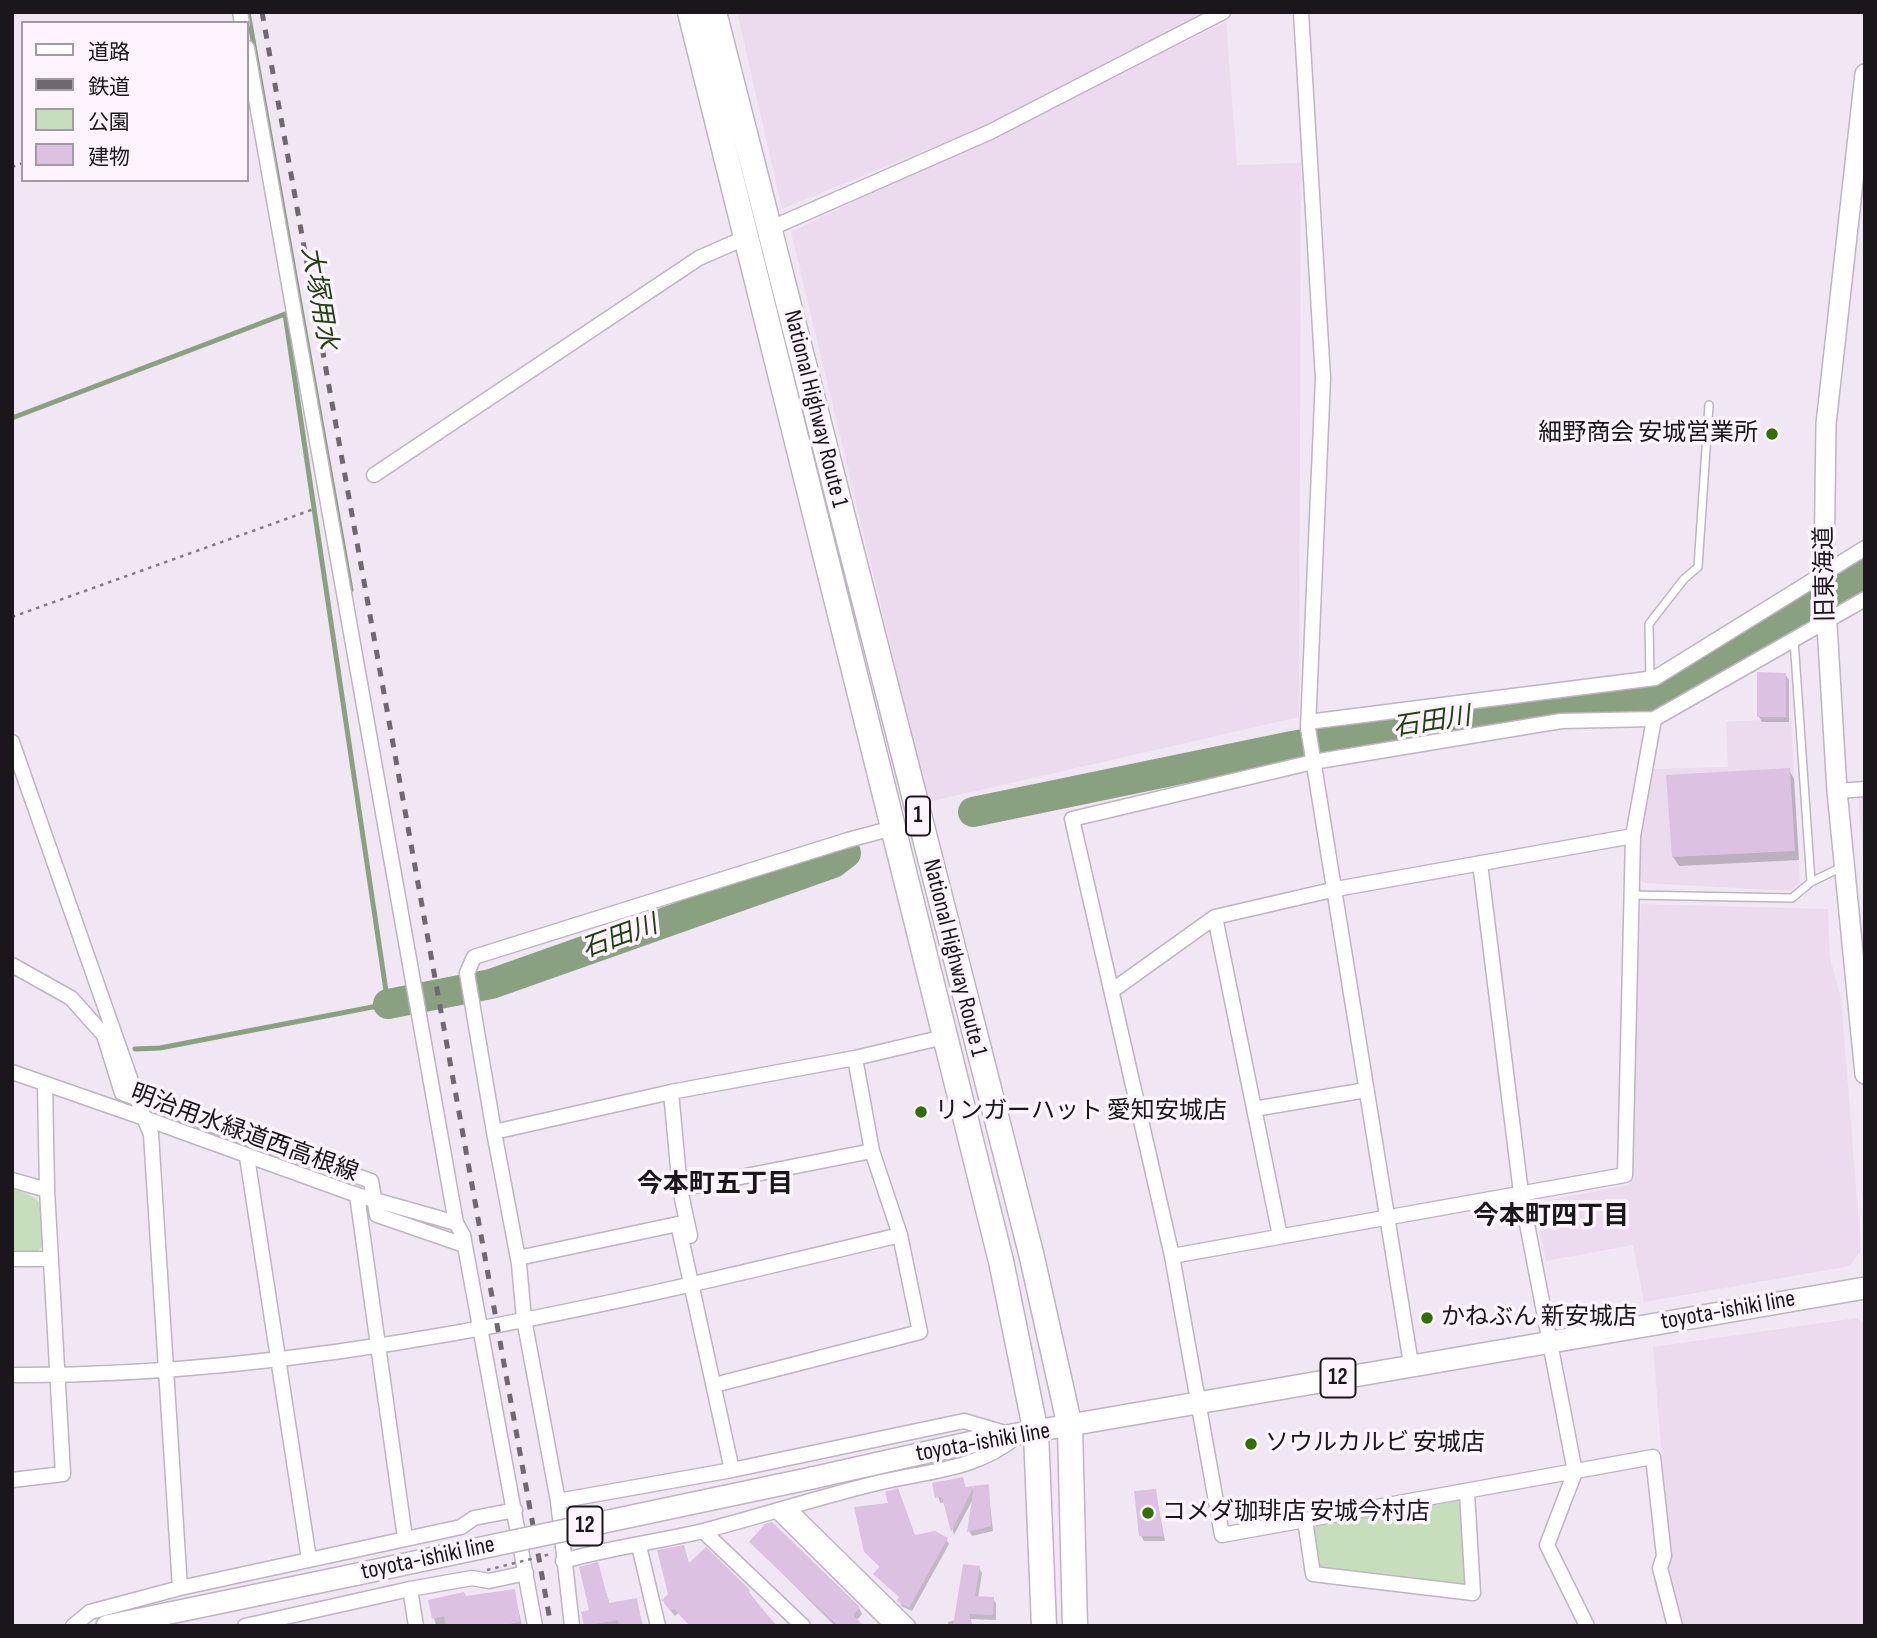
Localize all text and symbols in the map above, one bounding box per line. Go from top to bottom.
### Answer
legend [21,21,248,182]
text: 道路 [88,40,130,65]
text: 鉄道 [88,75,130,100]
text: 公園 [88,110,130,135]
text: 建物 [88,145,130,170]
water label: 大塚用水 [294,244,342,352]
street label: National Highway Route 1 [777,307,853,511]
place label: 細野商会 安城営業所 [1538,420,1758,448]
marker: 細野商会 安城営業所 [1764,426,1780,442]
street label: 旧東海道 [1811,526,1841,622]
water label: 石田川 [1391,701,1473,745]
road number: 1 [906,796,930,836]
street label: National Highway Route 1 [916,856,992,1060]
water label: 石田川 [578,910,662,966]
street label: 明治用水緑道西高根線 [126,1079,362,1189]
place label: リンガーハット 愛知安城店 [935,1098,1227,1126]
marker: リンガーハット 愛知安城店 [913,1104,929,1120]
district label: 今本町五丁目 [637,1169,793,1201]
district label: 今本町四丁目 [1473,1201,1629,1233]
street label: toyota-ishiki line [1659,1285,1797,1337]
place label: かねぶん 新安城店 [1441,1304,1637,1332]
marker: かねぶん 新安城店 [1419,1310,1435,1326]
road number: 12 [1320,1358,1356,1398]
street label: toyota-ishiki line [914,1417,1052,1469]
place label: ソウルカルビ 安城店 [1265,1430,1485,1458]
marker: ソウルカルビ 安城店 [1243,1436,1259,1452]
place label: コメダ珈琲店 安城今村店 [1162,1499,1430,1527]
marker: コメダ珈琲店 安城今村店 [1140,1505,1156,1521]
road number: 12 [568,1506,602,1546]
street label: toyota-ishiki line [359,1531,497,1587]

